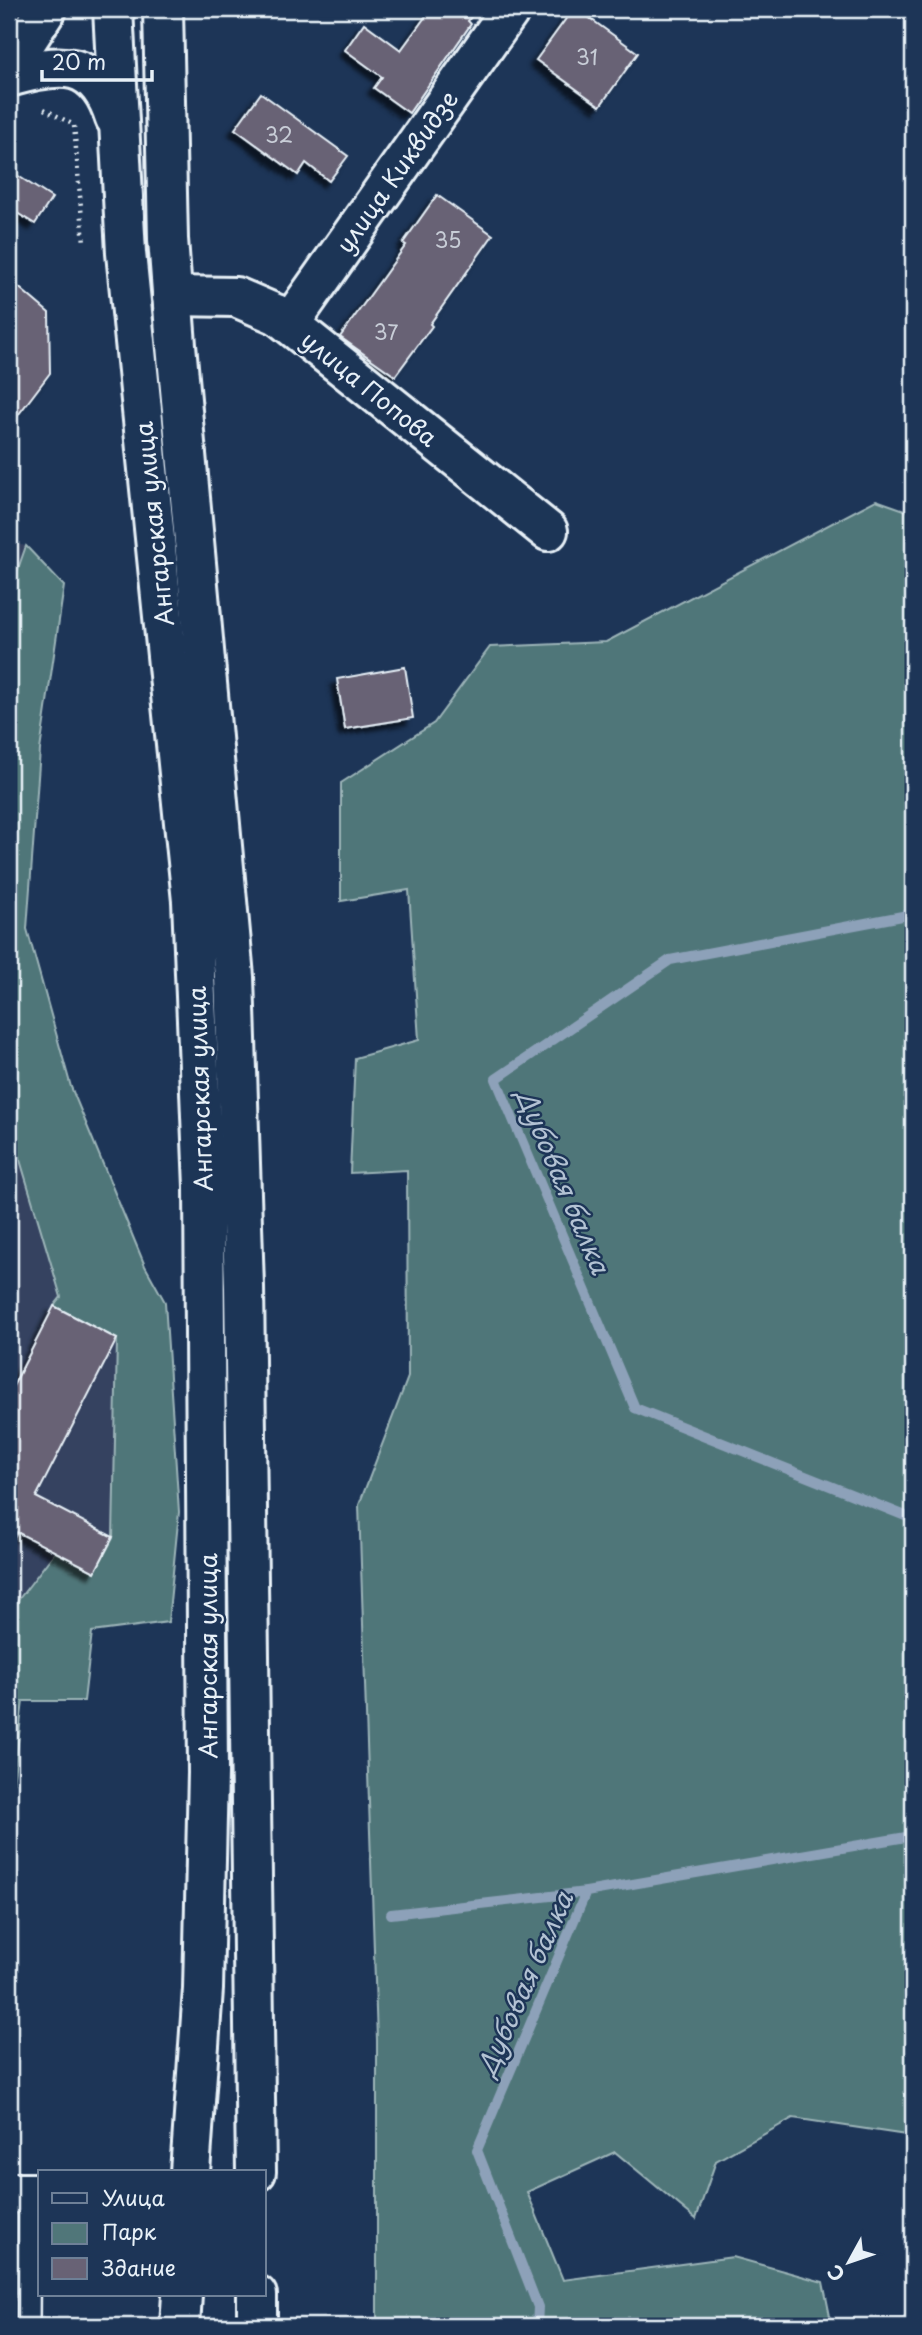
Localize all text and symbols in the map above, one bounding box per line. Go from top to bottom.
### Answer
scale bar [42,38,152,82]
house number: 31 [576,40,598,72]
text: 20 m [52,45,106,77]
street label: улица Киквидзе [326,82,466,260]
house number: 32 [265,118,293,150]
house number: 35 [435,223,461,255]
house number: 37 [374,315,398,347]
street label: улица Попова [294,322,446,454]
street label: Ангарская улица [124,420,182,628]
street label: Ангарская улица [177,986,221,1192]
water label: Дубовая балка [507,1081,621,1280]
street label: Ангарская улица [189,1553,225,1759]
water label: Дубовая балка [465,1884,582,2083]
legend [38,2170,266,2296]
text: Улица [102,2181,165,2213]
text: Парк [102,2215,157,2247]
north arrow [814,2226,884,2296]
text: Здание [102,2251,176,2283]
text: С [820,2259,851,2288]

